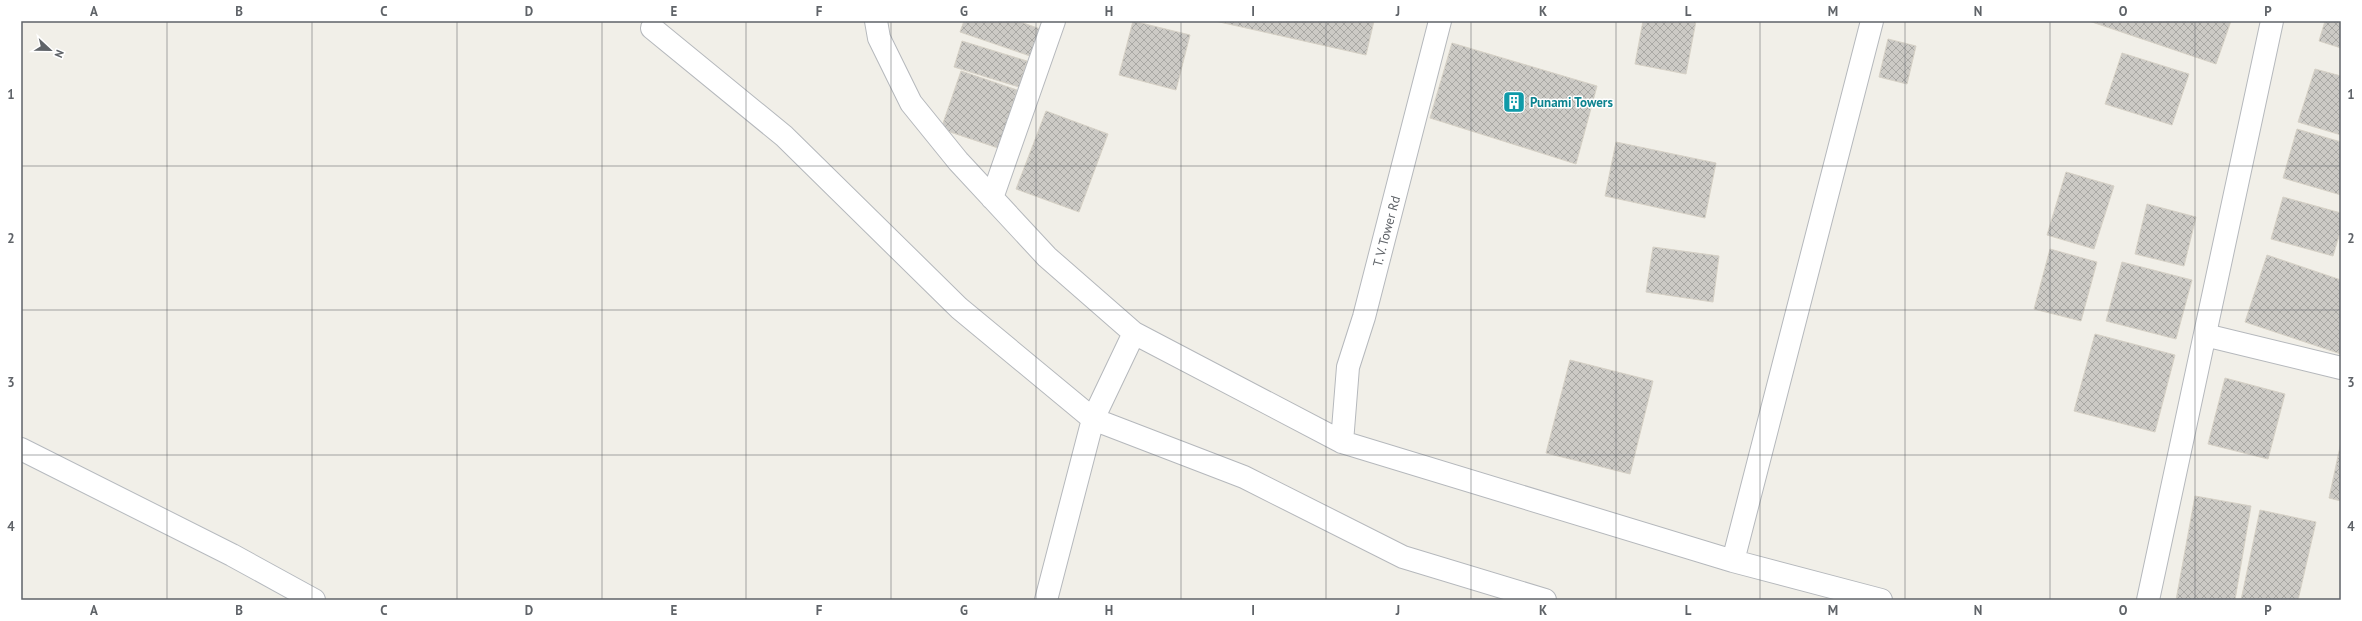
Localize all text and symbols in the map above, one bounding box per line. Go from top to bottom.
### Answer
text: A [90,3,98,20]
text: B [235,3,243,20]
text: C [380,3,388,20]
text: D [525,3,533,20]
text: E [671,3,678,20]
text: F [816,3,823,20]
text: G [960,3,968,20]
text: H [1105,3,1113,20]
text: I [1251,3,1255,20]
text: J [1395,3,1400,20]
text: K [1539,3,1547,20]
text: L [1685,3,1692,20]
text: M [1828,3,1838,20]
text: N [1974,3,1982,20]
text: O [2119,3,2128,20]
text: P [2264,3,2272,20]
north arrow [30,30,70,70]
text: N [51,48,67,60]
text: 1 [7,86,15,103]
text: 1 [2347,86,2355,103]
building icon: Punami Towers [1501,89,1527,115]
place label: Punami Towers [1530,94,1613,111]
street label: T. V. Tower Rd [1369,194,1404,268]
text: 2 [7,230,15,247]
text: 2 [2347,230,2355,247]
text: 3 [7,374,15,391]
text: 3 [2347,374,2355,391]
text: 4 [7,518,15,535]
text: 4 [2347,518,2355,535]
text: A [90,602,98,619]
text: B [235,602,243,619]
text: C [380,602,388,619]
text: D [525,602,533,619]
text: E [671,602,678,619]
text: F [816,602,823,619]
text: G [960,602,968,619]
text: H [1105,602,1113,619]
text: I [1251,602,1255,619]
text: J [1395,602,1400,619]
text: K [1539,602,1547,619]
text: L [1685,602,1692,619]
text: M [1828,602,1838,619]
text: N [1974,602,1982,619]
text: O [2119,602,2128,619]
text: P [2264,602,2272,619]

